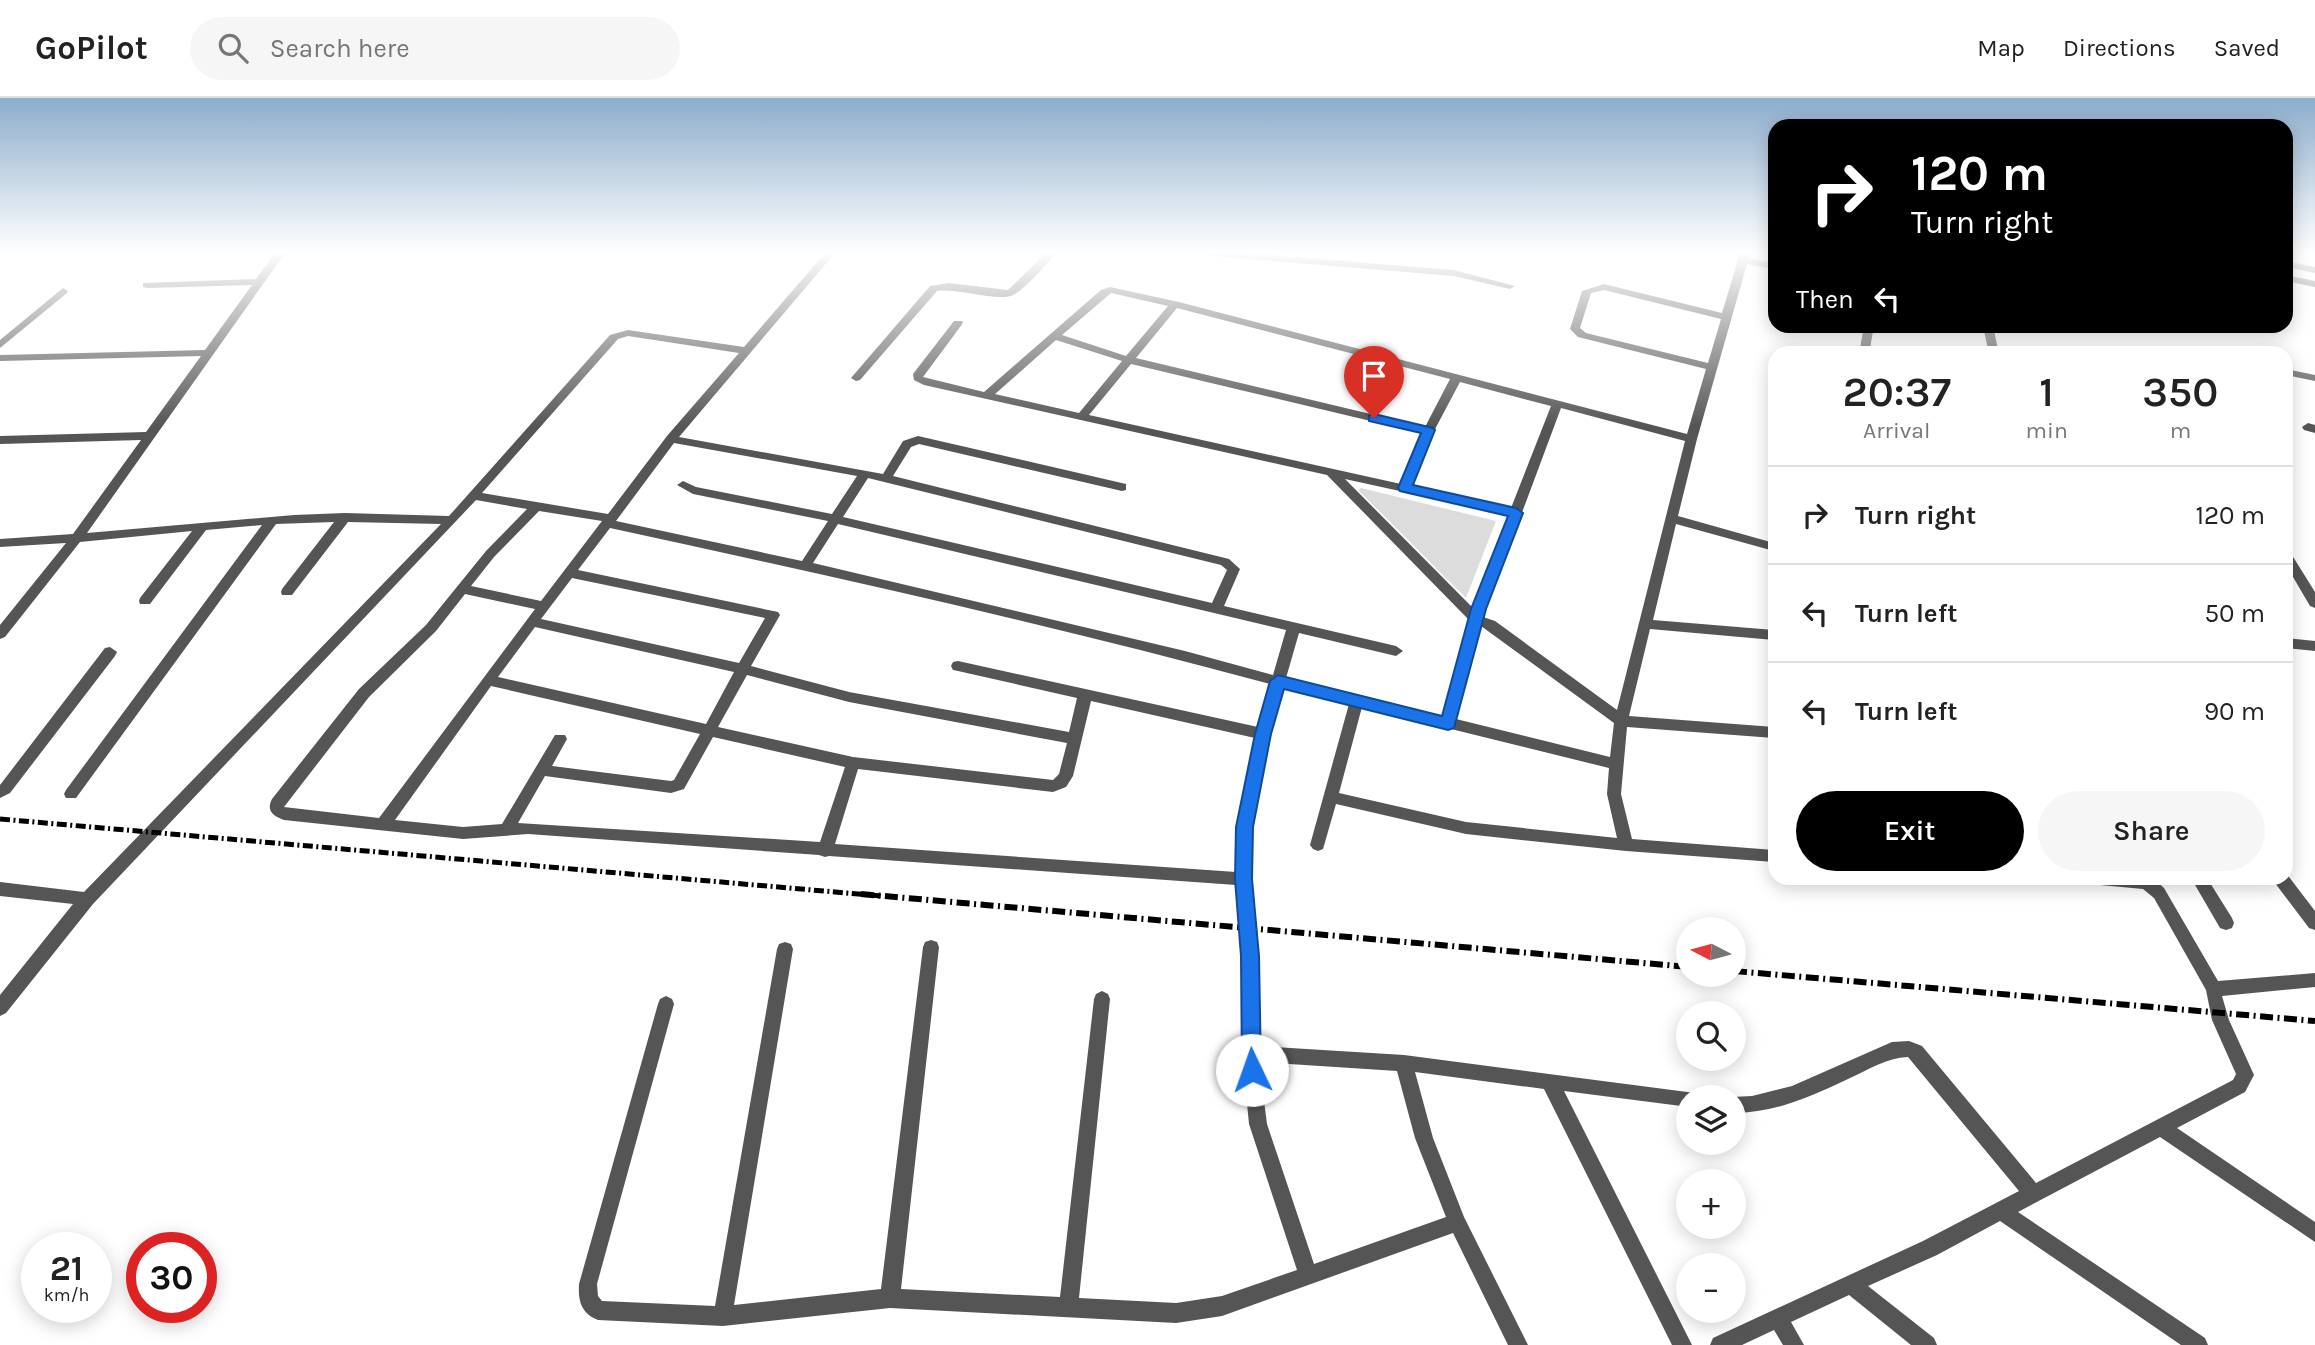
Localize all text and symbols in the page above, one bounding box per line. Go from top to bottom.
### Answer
search box [190,17,680,80]
text: GoPilot [35,29,148,67]
icon: search [214,29,252,67]
text: Search here [270,33,410,64]
text: Map [1977,34,2025,62]
text: Directions [2063,34,2176,62]
text: Saved [2214,34,2280,62]
text: 120 m [1911,145,2048,202]
icon: right [1796,147,1887,238]
text: Turn right [1911,204,2053,241]
icon: left [1868,280,1906,318]
text: Then [1796,284,1854,315]
pin [1344,346,1404,418]
icon: arrive [1355,357,1393,395]
text: 20:37 [1843,367,1951,417]
text: 1 [2039,367,2054,417]
text: 350 [2142,367,2218,417]
text: Arrival [1863,417,1930,444]
text: min [2026,417,2068,444]
text: m [2170,417,2191,444]
icon: right [1796,496,1834,534]
text: Turn right [1855,500,1976,531]
text: 120 m [2195,500,2265,531]
icon: left [1796,594,1834,632]
text: Turn left [1855,598,1957,629]
text: 50 m [2204,598,2265,629]
icon: left [1796,692,1834,730]
text: Turn left [1855,696,1957,727]
text: 90 m [2204,696,2265,727]
button: Exit [1796,791,2024,871]
button: Share [2038,791,2265,871]
north arrow [1676,917,1746,987]
map controls [1676,917,1746,1323]
button: search [1676,1001,1746,1071]
position arrow [1215,1033,1289,1107]
button: layers [1676,1085,1746,1155]
button: + [1676,1169,1746,1239]
speed limit sign: 30 [126,1232,217,1323]
text: 21 [50,1248,83,1289]
button: − [1676,1253,1746,1323]
text: km/h [44,1284,89,1306]

